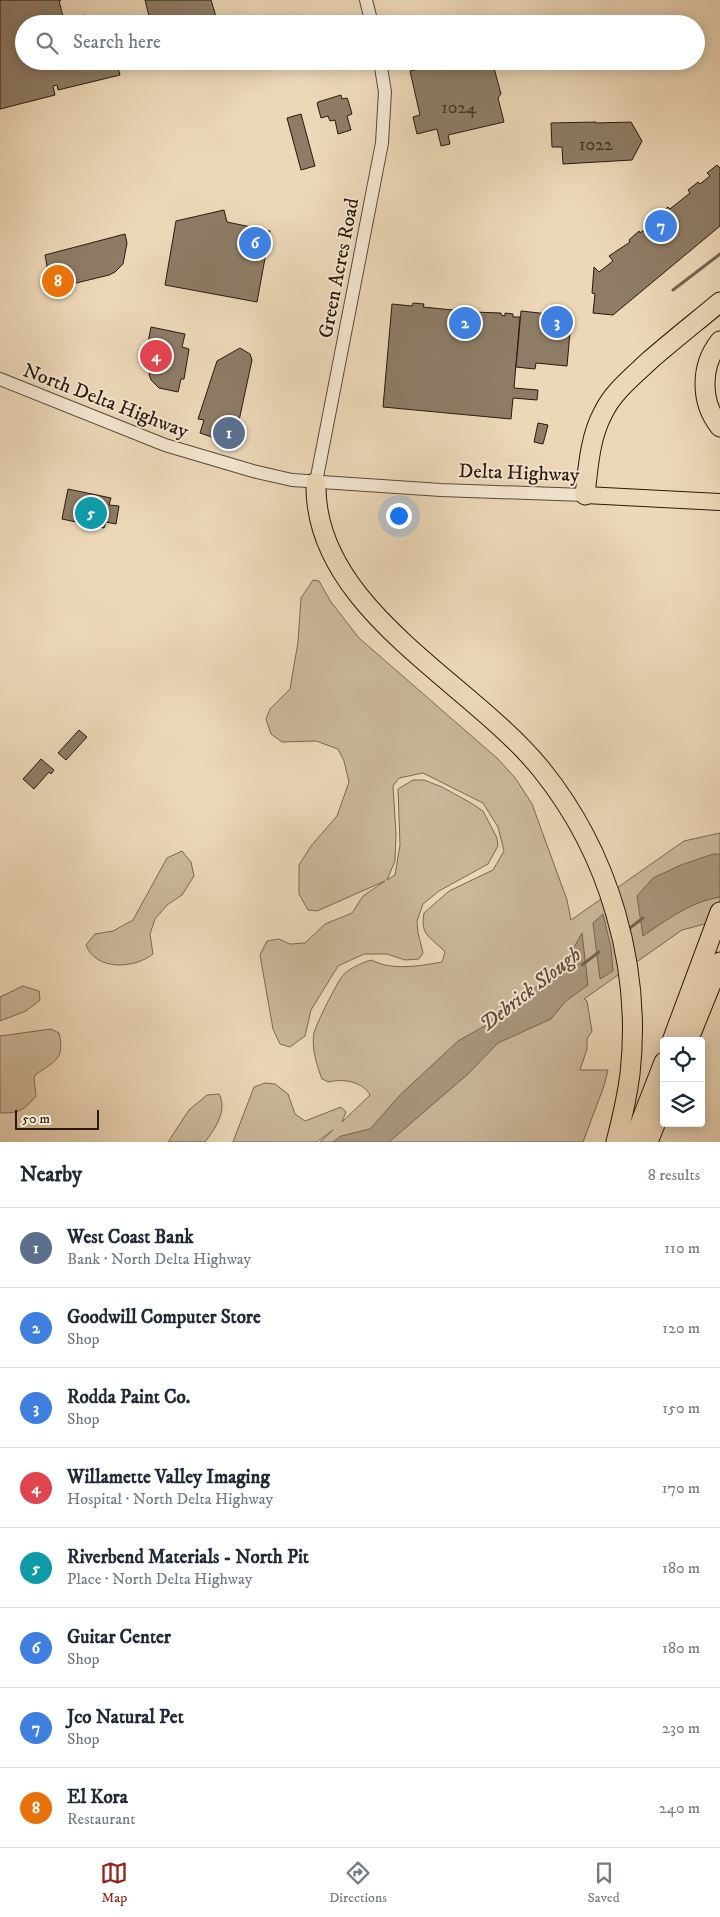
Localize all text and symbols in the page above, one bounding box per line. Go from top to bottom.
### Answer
search box [15,15,705,70]
icon: search [33,29,61,57]
text: Search here [73,31,161,54]
house number: 1024 [441,97,477,119]
house number: 1022 [579,134,613,156]
street label: Green Acres Road [314,196,365,340]
pin: 7 [645,207,677,245]
pin: 6 [239,224,271,262]
pin: 8 [42,262,74,300]
pin: 3 [541,303,573,341]
pin: 2 [449,304,481,342]
pin: 4 [140,337,172,375]
street label: North Delta Highway [19,358,192,445]
pin: 1 [213,414,245,452]
street label: Delta Highway [458,459,580,488]
pin: 5 [75,494,107,532]
your location [386,503,412,529]
water label: Debrick Slough [475,942,587,1038]
map controls [660,1037,705,1127]
button: locate [660,1037,705,1082]
button: layers [660,1082,705,1127]
scale bar [15,1107,99,1130]
text: 50 m [22,1110,50,1128]
text: Nearby [20,1162,82,1188]
text: 8 results [648,1165,700,1185]
text: West Coast Bank [67,1226,194,1249]
text: 1 [33,1238,39,1258]
text: 110 m [664,1238,700,1258]
text: Bank · North Delta Highway [67,1249,251,1269]
text: Goodwill Computer Store [67,1306,261,1329]
text: 2 [32,1318,40,1338]
text: 120 m [662,1318,700,1338]
text: Shop [67,1329,100,1349]
text: Rodda Paint Co. [67,1386,190,1409]
text: 3 [33,1398,39,1418]
text: 150 m [662,1398,700,1418]
text: Shop [67,1409,100,1429]
text: Willamette Valley Imaging [67,1466,270,1489]
text: 4 [31,1478,41,1498]
text: 170 m [662,1478,700,1498]
text: Hospital · North Delta Highway [67,1489,273,1509]
text: Riverbend Materials - North Pit [67,1546,309,1569]
text: 5 [32,1558,40,1578]
text: 180 m [662,1558,700,1578]
text: Place · North Delta Highway [67,1569,252,1589]
text: Guitar Center [67,1626,171,1649]
text: 6 [32,1638,40,1658]
text: 180 m [662,1638,700,1658]
text: Shop [67,1649,100,1669]
text: Jco Natural Pet [67,1706,184,1729]
text: 7 [32,1718,40,1738]
text: 230 m [662,1718,700,1738]
text: Shop [67,1729,100,1749]
text: El Kora [67,1786,128,1809]
text: 8 [32,1798,40,1818]
text: 240 m [659,1798,700,1818]
text: Restaurant [67,1809,135,1829]
tab: Map [100,1859,128,1907]
tab: Directions [329,1859,387,1907]
tab: Saved [588,1859,620,1907]

